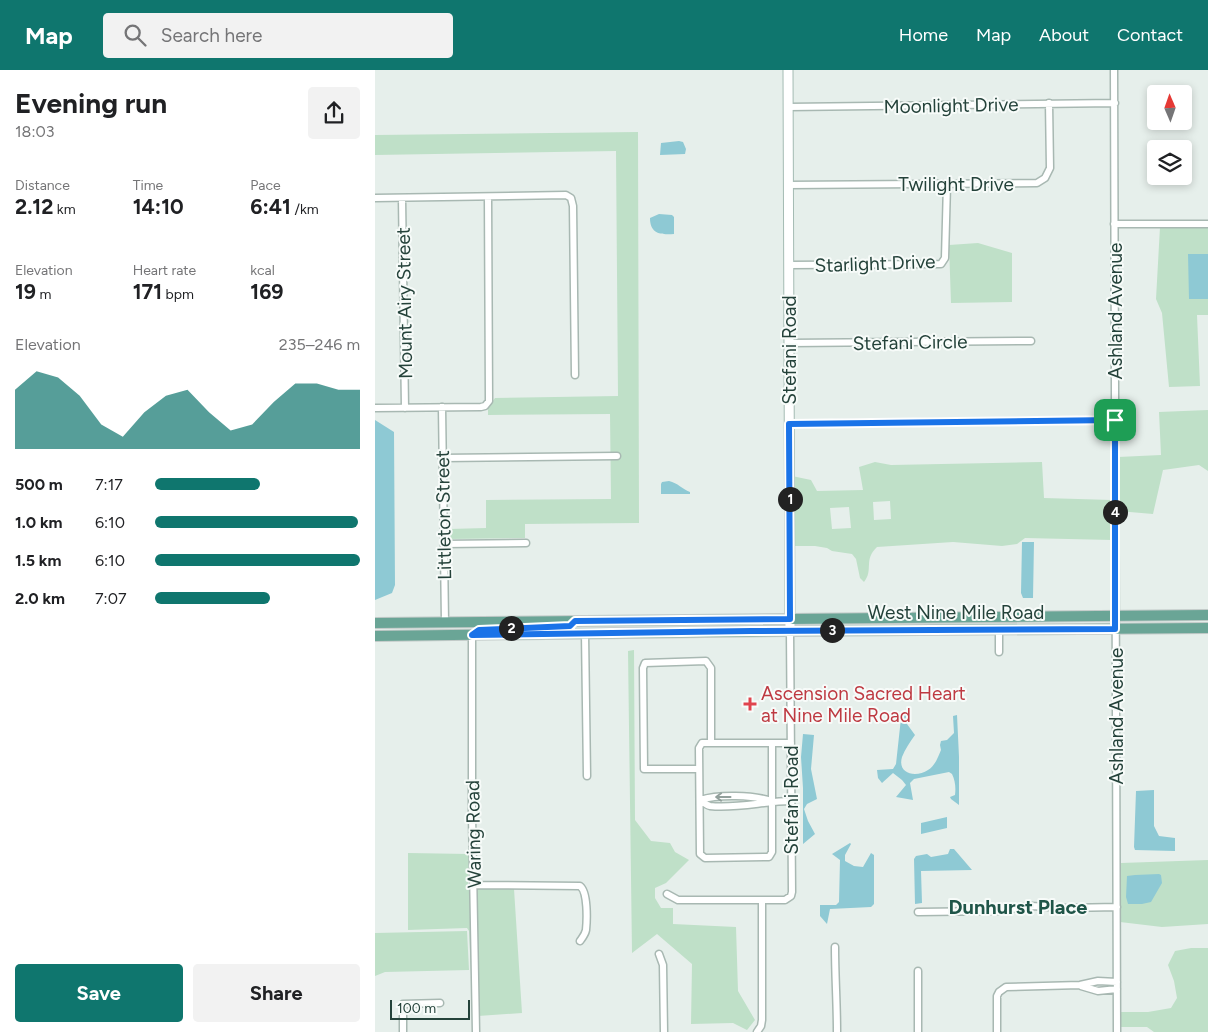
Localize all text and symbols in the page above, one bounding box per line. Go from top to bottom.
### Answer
search box [103,13,453,58]
text: Map [25,21,73,50]
icon: search [121,21,149,49]
text: Search here [161,24,262,47]
text: Home [899,24,948,46]
text: Map [976,24,1011,46]
text: About [1039,24,1089,46]
text: Contact [1117,24,1183,46]
north arrow [1147,85,1193,130]
map controls [1147,85,1192,185]
text: Evening run [15,86,167,120]
button: share [308,87,360,139]
street label: Moonlight Drive [883,93,1019,118]
text: 18:03 [15,122,54,141]
button: layers [1147,140,1192,185]
street label: Twilight Drive [898,173,1014,196]
text: Distance [15,177,70,194]
text: Time [133,177,163,194]
text: Pace [250,177,281,194]
text: 2.12 [15,194,53,219]
text: 14:10 [133,194,184,219]
text: 6:41 [250,194,291,219]
text: km [53,201,76,218]
text: /km [291,201,319,218]
street label: Mount Airy Street [392,227,417,379]
street label: Ashland Avenue [1104,243,1127,379]
street label: Starlight Drive [814,250,936,277]
text: Elevation [15,262,73,279]
text: Heart rate [133,262,196,279]
text: kcal [250,262,275,279]
text: 19 [15,279,36,304]
text: 171 [133,279,162,304]
text: 169 [250,279,284,304]
text: m [36,286,51,303]
text: bpm [162,286,194,303]
street label: Stefani Road [778,295,801,405]
street label: Stefani Circle [852,330,968,355]
text: Elevation [15,335,81,354]
text: 235–246 m [279,335,360,354]
pin [1094,399,1136,441]
icon: arrive [1101,406,1129,434]
street label: Littleton Street [431,450,456,580]
text: 500 m [15,475,63,494]
text: 7:17 [95,475,123,494]
pin: 1 [777,486,803,512]
text: 1 [788,491,793,508]
pin: 4 [1103,500,1127,524]
text: 4 [1111,504,1120,521]
text: 1.0 km [15,513,62,532]
text: 6:10 [95,513,125,532]
text: 1.5 km [15,551,61,570]
text: 6:10 [95,551,125,570]
text: 2.0 km [15,589,65,608]
text: 7:07 [95,589,127,608]
street label: West Nine Mile Road [868,601,1044,624]
pin: 2 [499,616,523,640]
pin: 3 [819,618,845,642]
text: 2 [507,620,516,637]
text: 3 [829,622,836,639]
street label: Ashland Avenue [1105,648,1128,784]
place label: Ascension Sacred Heart at Nine Mile Road [761,682,966,727]
marker: Ascension Sacred Heart at Nine Mile Road [743,697,757,711]
street label: Stefani Road [780,745,803,855]
street label: Waring Road [461,780,486,888]
one-way arrow [716,792,732,802]
district label: Dunhurst Place [949,895,1087,919]
button: Save [15,964,183,1022]
button: Share [193,964,360,1022]
scale bar [390,997,470,1020]
text: 100 m [397,1000,436,1017]

